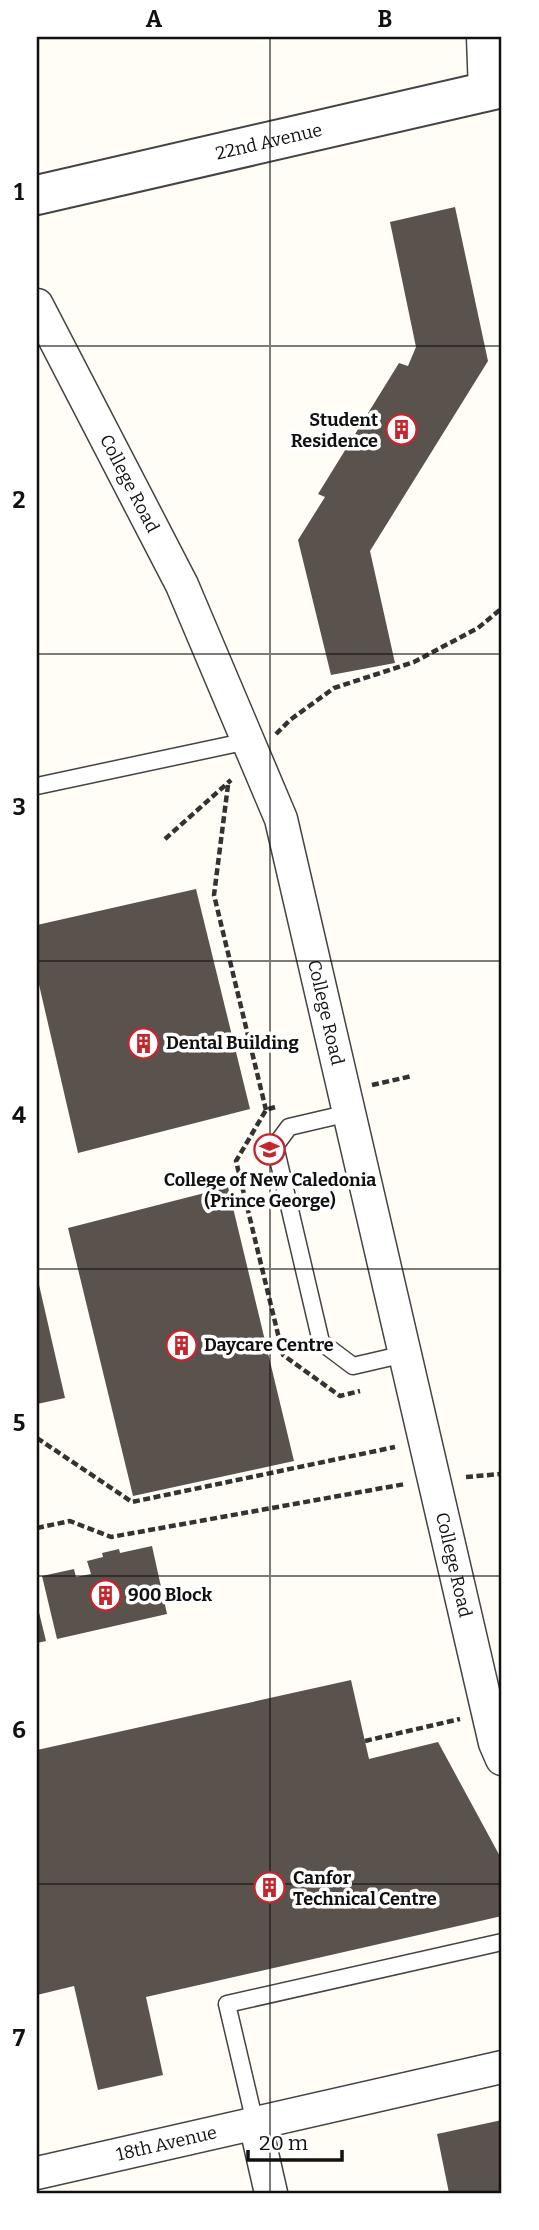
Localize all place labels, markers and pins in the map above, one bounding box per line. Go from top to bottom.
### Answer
place label: Student Residence [291,409,378,452]
building icon: Student Residence [384,413,418,447]
building icon: Dental Building [126,1026,160,1060]
place label: Dental Building [166,1032,299,1054]
school or university icon: College of New Caledonia (Prince George) [253,1132,287,1166]
place label: College of New Caledonia (Prince George) [164,1169,376,1212]
building icon: Daycare Centre [164,1328,198,1362]
place label: Daycare Centre [204,1334,334,1356]
building icon: 900 Block [88,1578,122,1612]
place label: 900 Block [128,1584,212,1606]
place label: Canfor Technical Centre [293,1867,437,1910]
building icon: Canfor Technical Centre [253,1871,287,1905]

